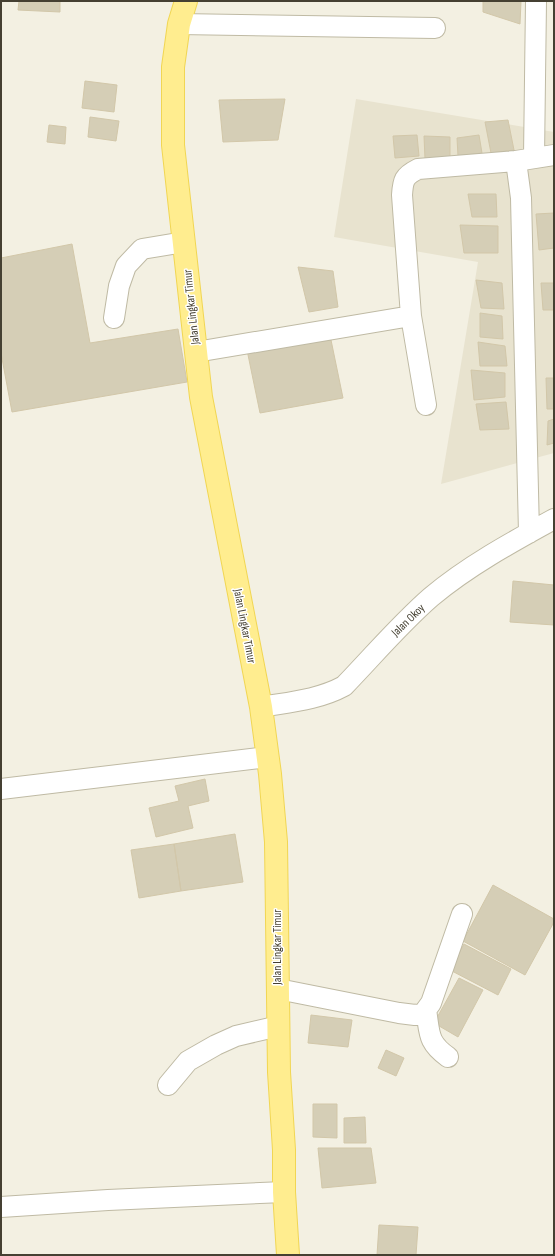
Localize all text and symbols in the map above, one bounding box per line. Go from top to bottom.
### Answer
street label: Jalan Lingkar Timur [180,268,203,346]
street label: Jalan Lingkar Timur [230,587,259,665]
street label: Jalan Okoy [388,601,428,641]
street label: Jalan Lingkar Timur [270,909,285,986]

